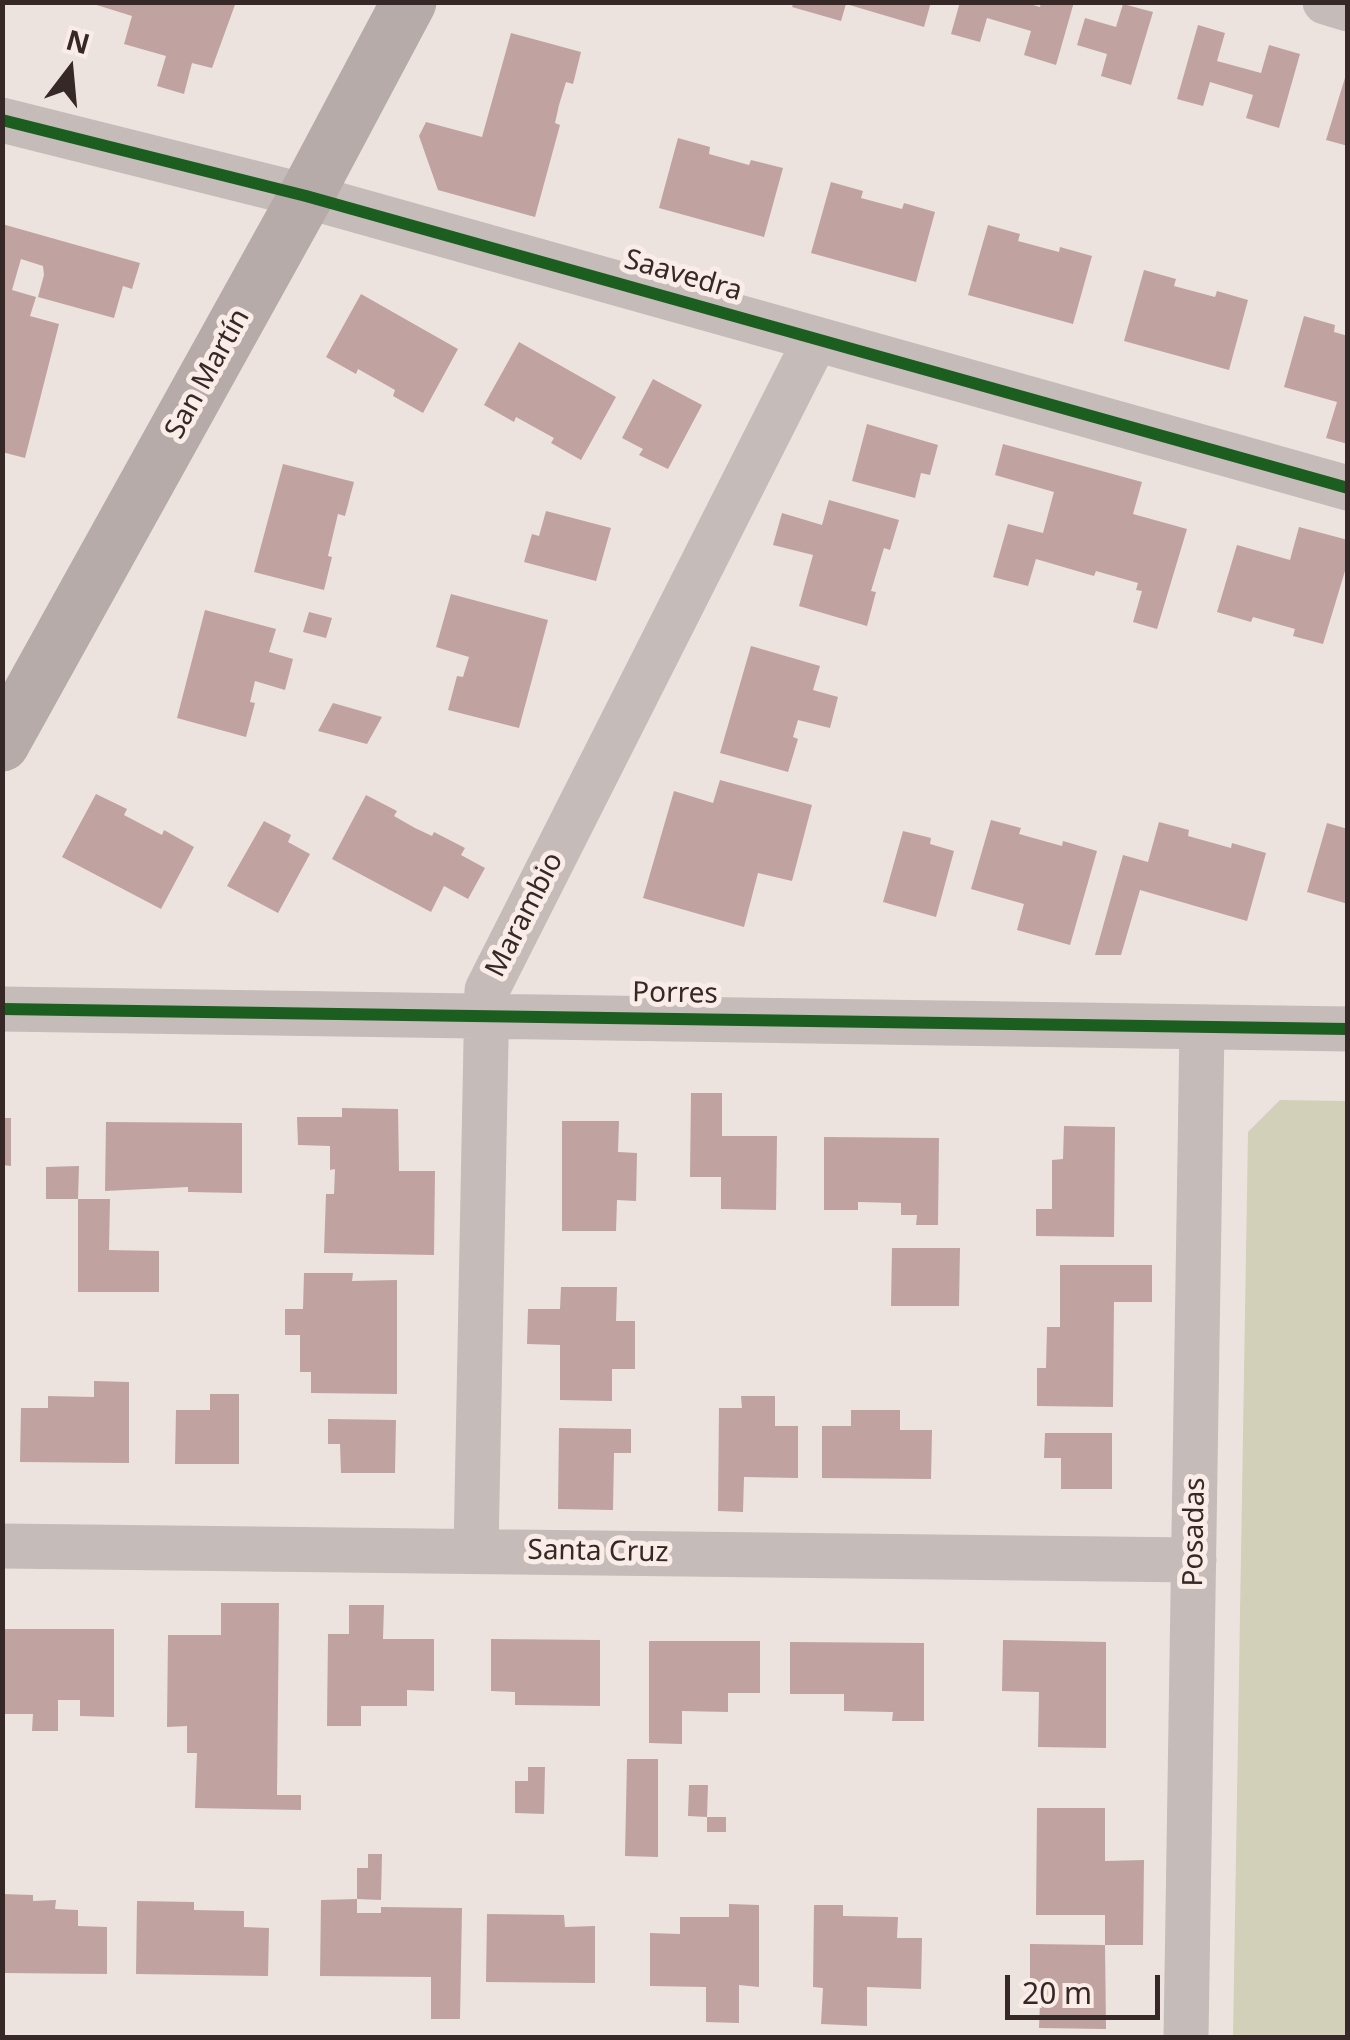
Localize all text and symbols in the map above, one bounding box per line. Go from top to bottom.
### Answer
north arrow [20,20,120,120]
text: N [62,20,94,63]
street label: Saavedra [620,243,746,309]
street label: San Martín [159,303,257,445]
street label: Marambio [479,847,571,983]
street label: Porres [632,976,718,1012]
street label: Posadas [1177,1477,1213,1587]
street label: Santa Cruz [527,1534,669,1570]
scale bar [1010,1955,1165,2017]
text: 20 m [1022,1972,1092,2013]

